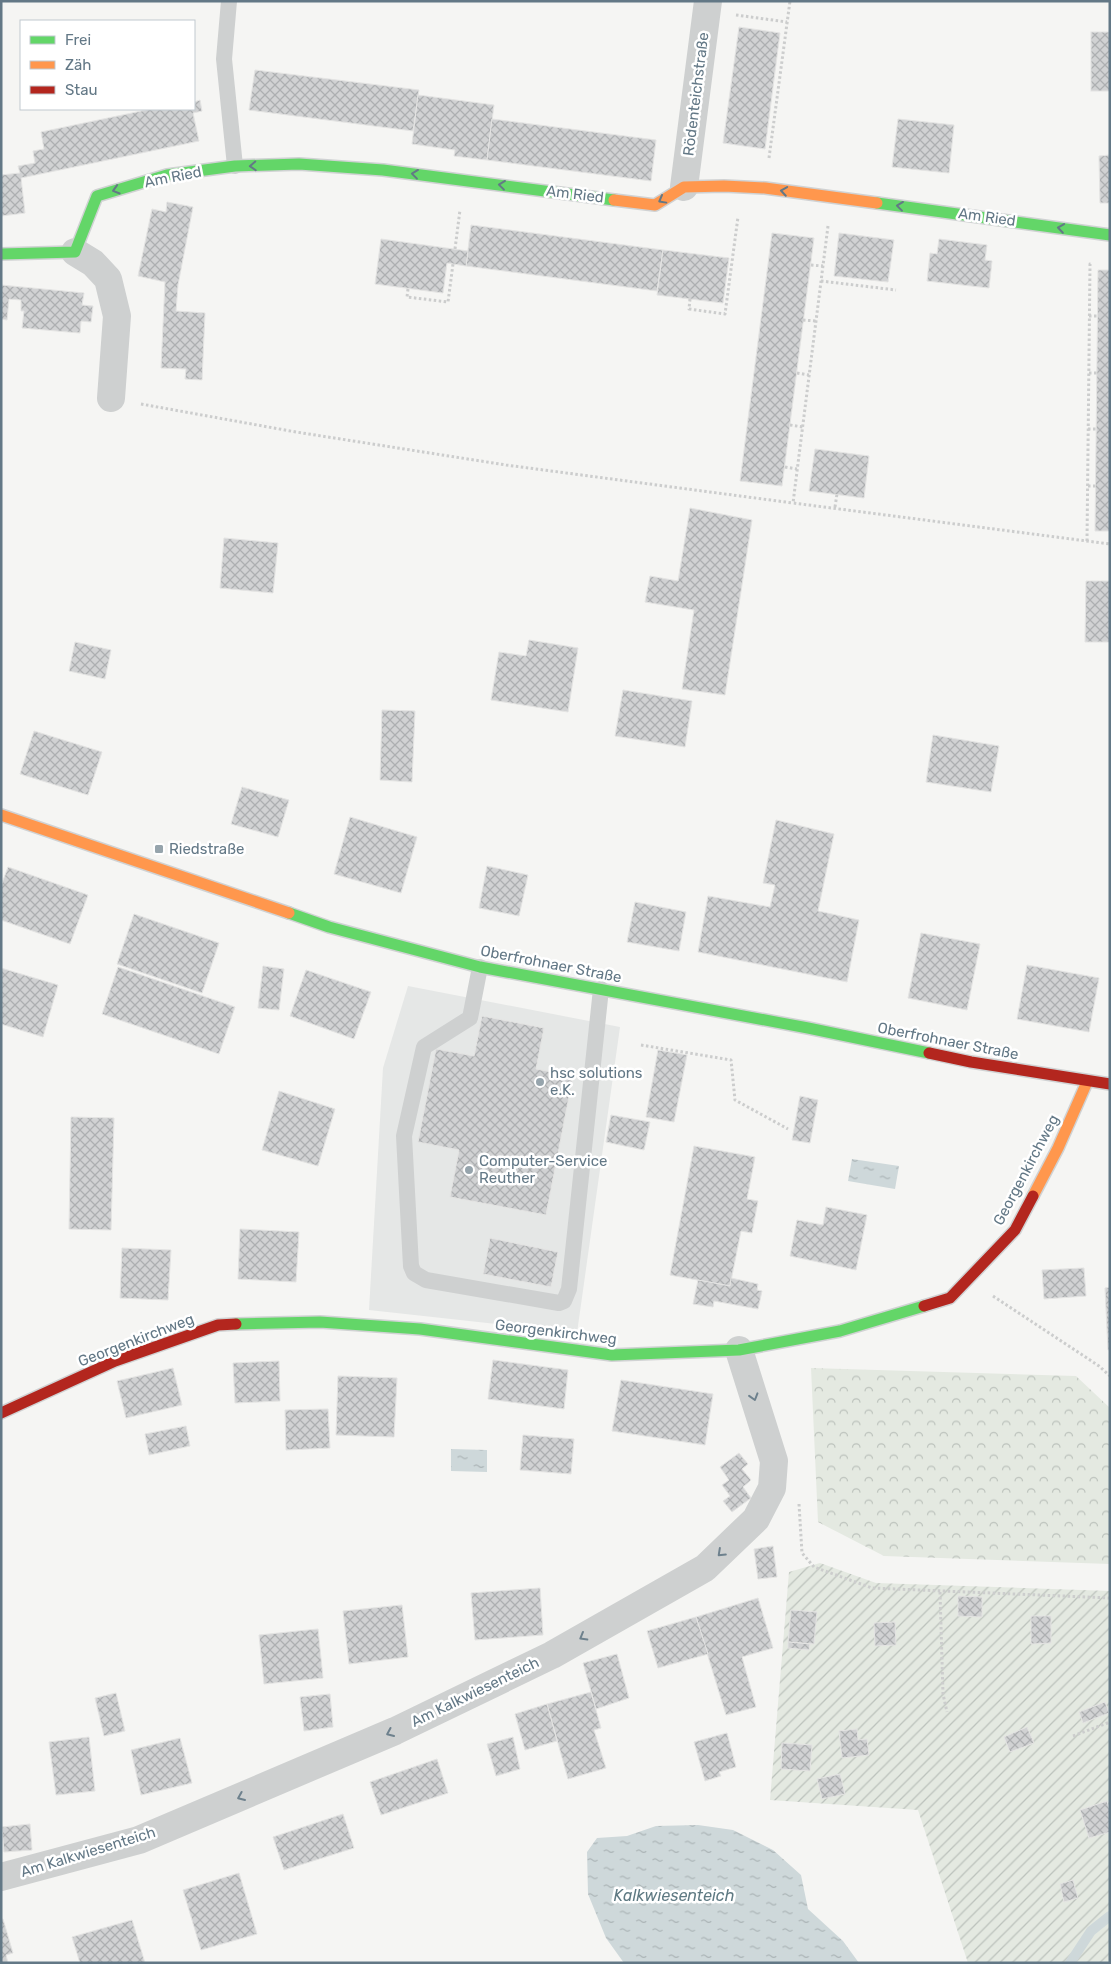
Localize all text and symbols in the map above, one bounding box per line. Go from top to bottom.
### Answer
legend [20,20,195,110]
text: Frei [65,31,91,49]
street label: Rödenteichstraße [679,31,713,157]
text: Zäh [65,56,91,74]
text: Stau [65,81,98,99]
one-way arrow [249,160,257,171]
street label: Am Ried [143,163,203,191]
one-way arrow [411,169,419,180]
one-way arrow [497,180,505,191]
street label: Am Ried [545,182,605,206]
one-way arrow [113,185,121,195]
one-way arrow [779,186,788,196]
one-way arrow [658,194,667,204]
one-way arrow [896,201,904,212]
street label: Am Ried [957,204,1017,230]
one-way arrow [1057,223,1065,234]
place label: Riedstraße [169,840,244,858]
marker: Riedstraße [153,843,165,855]
street label: Oberfrohnaer Straße [479,941,623,987]
street label: Oberfrohnaer Straße [876,1018,1020,1064]
place label: hsc solutions e.K. [550,1064,643,1099]
marker: hsc solutions e.K. [534,1076,546,1088]
street label: Georgenkirchweg [989,1112,1063,1228]
place label: Computer-Service Reuther [479,1152,607,1187]
marker: Computer-Service Reuther [463,1164,475,1176]
street label: Georgenkirchweg [76,1310,196,1370]
street label: Georgenkirchweg [494,1316,618,1348]
one-way arrow [749,1392,759,1400]
one-way arrow [717,1547,726,1556]
one-way arrow [579,1631,588,1641]
street label: Am Kalkwiesenteich [408,1653,542,1731]
one-way arrow [386,1726,395,1737]
one-way arrow [237,1790,246,1801]
street label: Am Kalkwiesenteich [18,1823,158,1881]
water label: Kalkwiesenteich [614,1886,734,1905]

